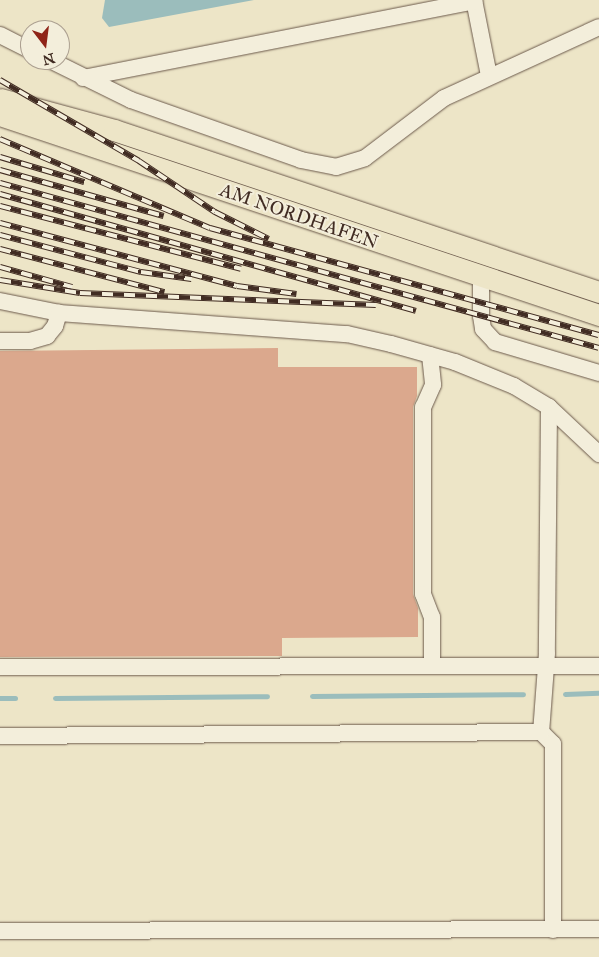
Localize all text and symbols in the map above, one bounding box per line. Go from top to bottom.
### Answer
north arrow [20,20,70,70]
text: N [41,49,57,69]
street label: AM NORDHAFEN [217,178,381,254]

